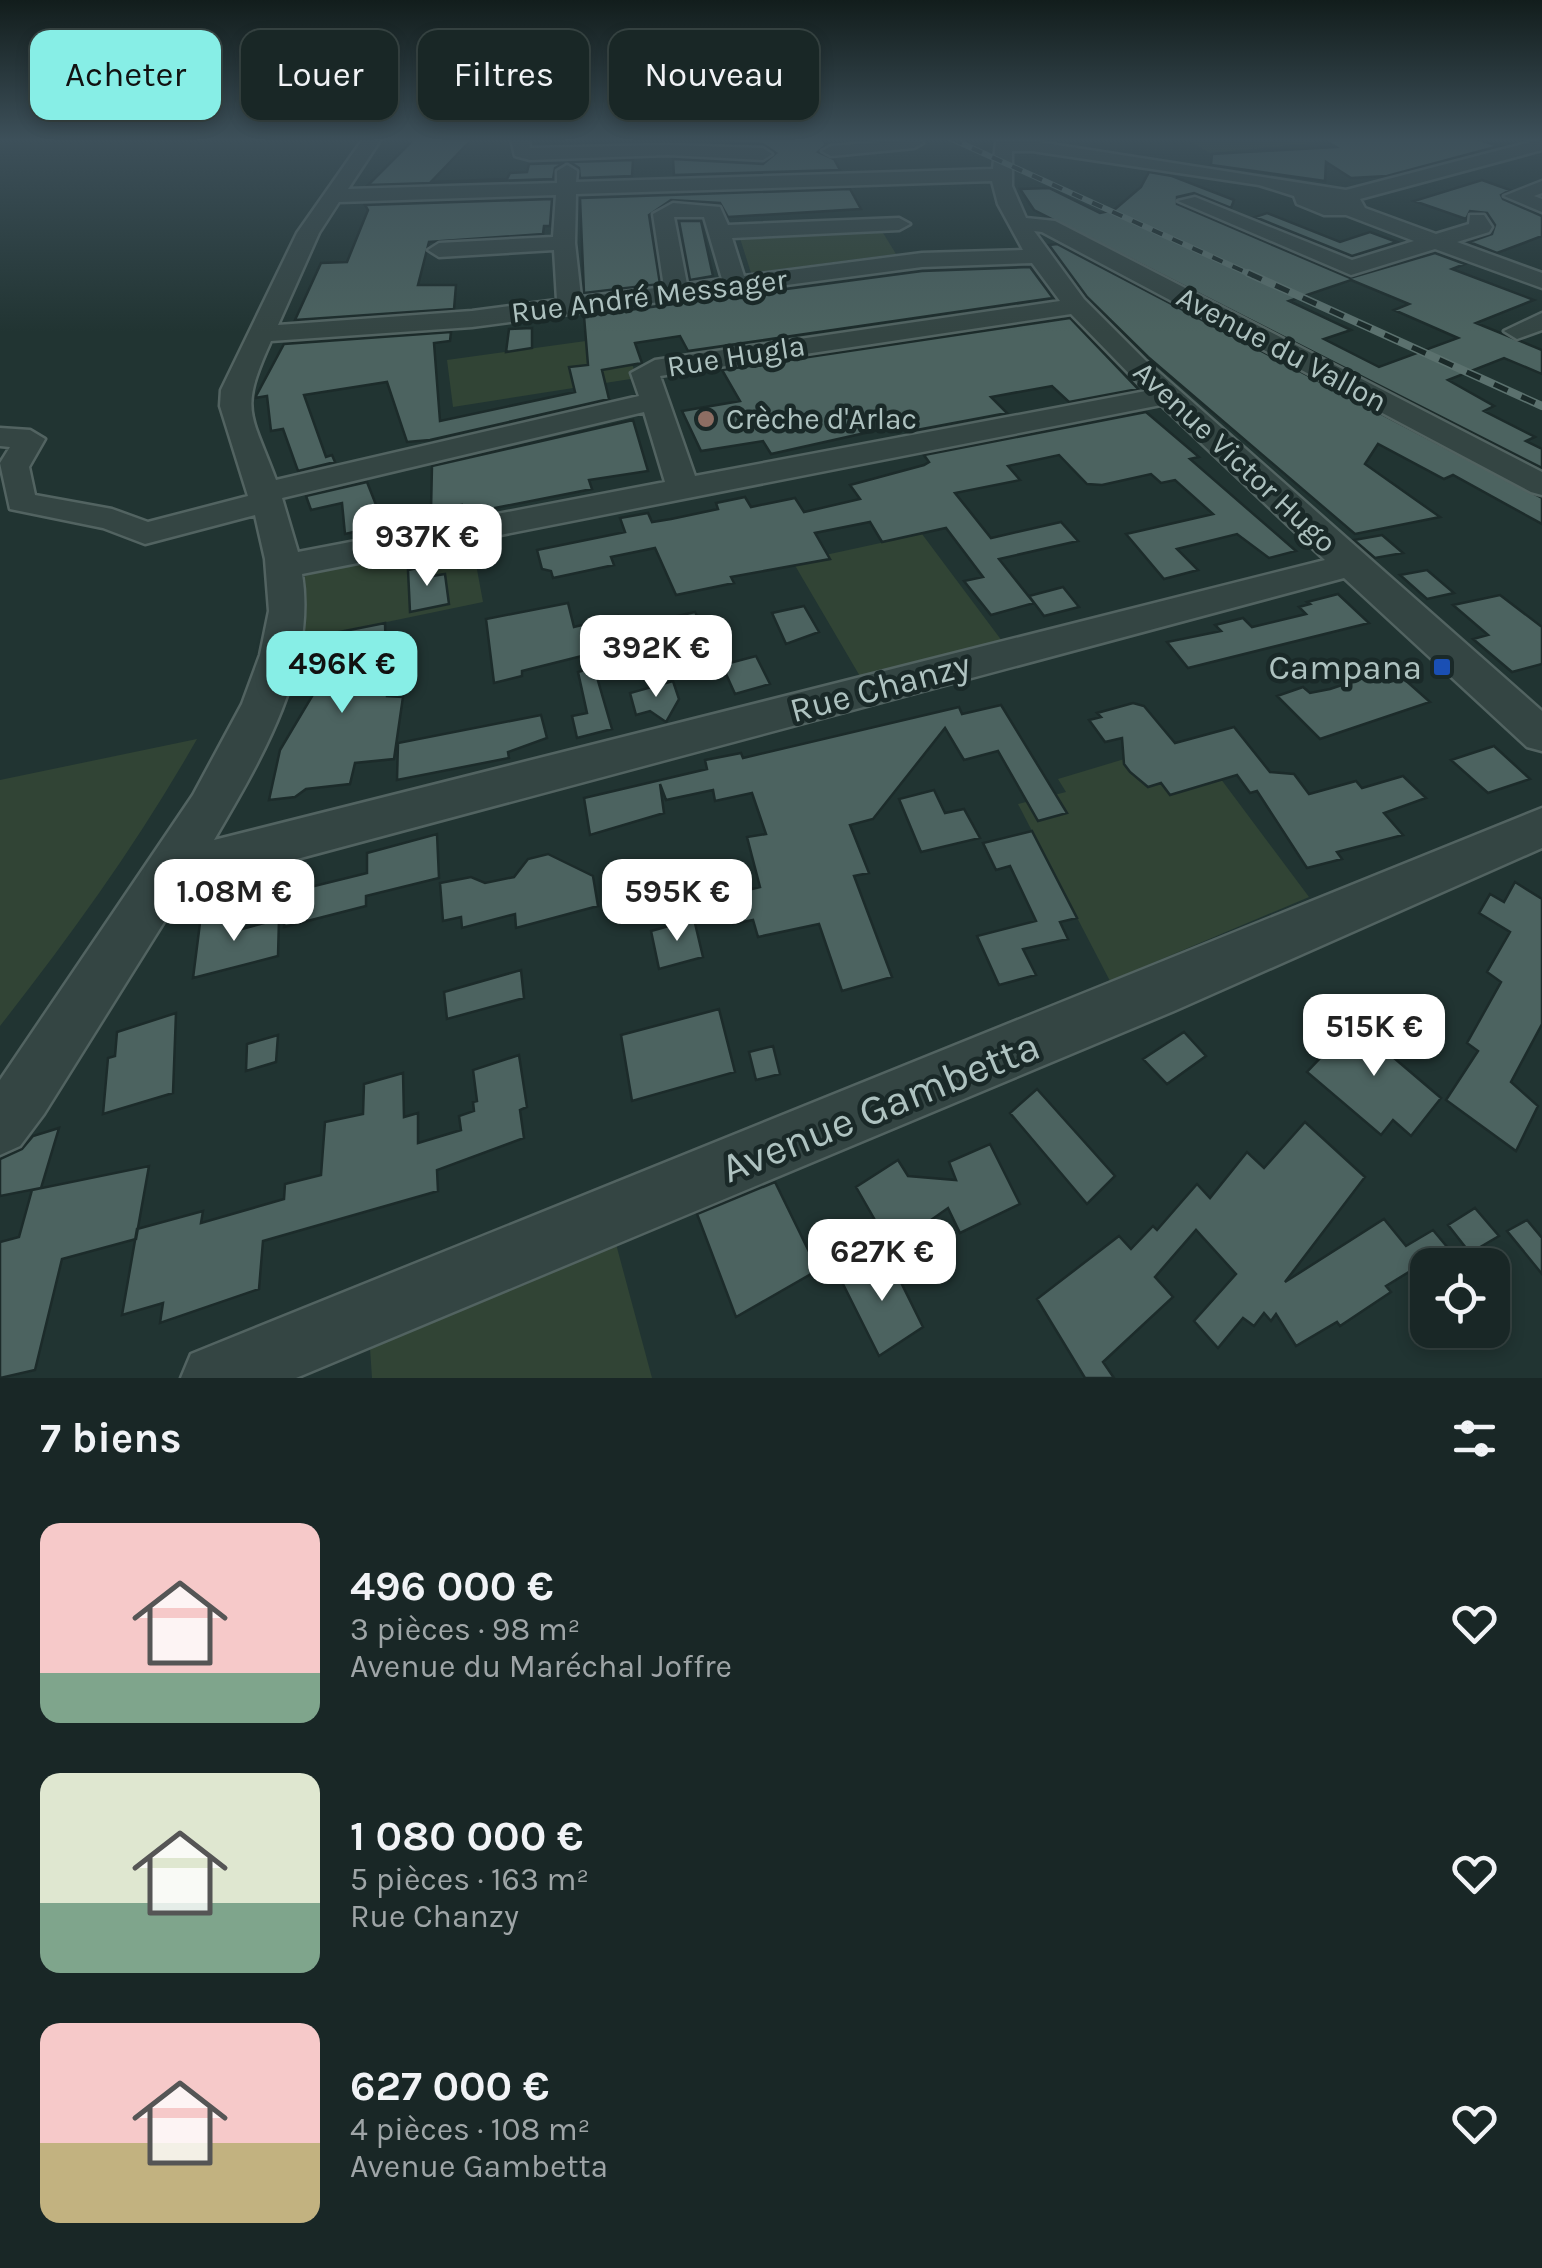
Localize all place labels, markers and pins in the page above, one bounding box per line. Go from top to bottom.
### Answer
place label: Crèche d'Arlac [726,401,917,437]
marker: Crèche d'Arlac [695,408,717,430]
pin: 937K € [346,504,508,589]
pin: 392K € [575,615,737,700]
pin: 496K € [261,631,423,716]
place label: Campana [1268,647,1422,688]
marker: Campana [1431,656,1453,678]
pin: 1.08M € [142,859,326,944]
pin: 595K € [596,859,758,944]
pin: 515K € [1293,994,1455,1079]
pin: 627K € [801,1219,963,1304]

